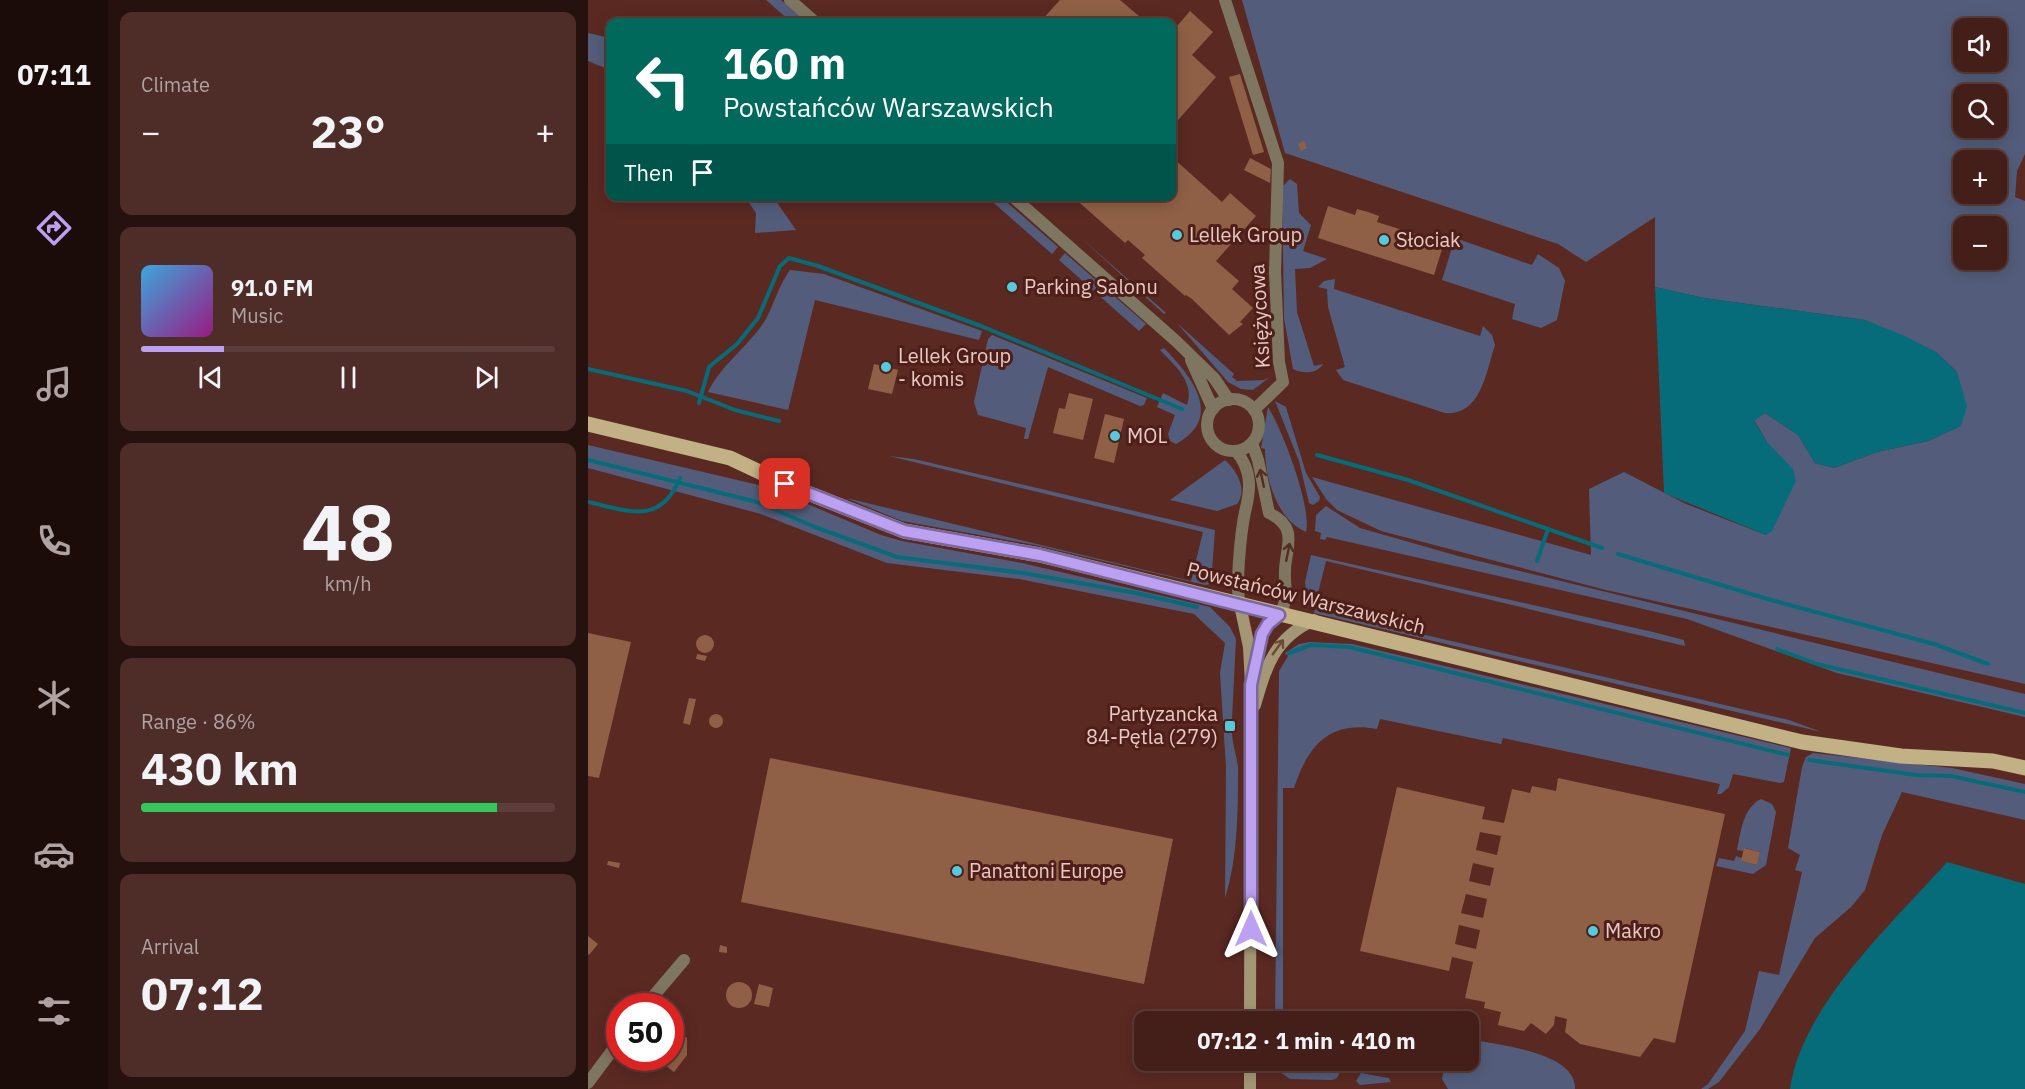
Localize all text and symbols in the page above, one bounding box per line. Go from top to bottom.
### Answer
map controls [1953,18,2007,270]
button: sound [1953,18,2007,72]
text: 160 m [723,36,846,91]
icon: left [624,42,702,120]
text: 07:11 [17,57,91,92]
text: Climate [141,71,210,98]
button: search [1953,84,2007,138]
text: Powstańców Warszawskich [723,89,1054,124]
text: 23° [310,102,386,160]
text: − [141,110,161,153]
text: + [535,110,555,153]
button: + [1953,150,2007,204]
icon: arrive [686,156,719,189]
text: Then [624,158,674,187]
icon: directions [33,207,75,249]
button: − [1953,216,2007,270]
place label: Lellek Group [1189,221,1302,248]
place label: Słociak [1396,226,1461,253]
marker: Lellek Group [1170,228,1184,242]
marker: Słociak [1377,233,1391,247]
street label: Księżycowa [1243,263,1276,369]
text: 91.0 FM [231,273,314,302]
place label: Parking Salonu [1024,273,1158,300]
marker: Parking Salonu [1005,280,1019,294]
text: Music [231,302,283,329]
place label: Lellek Group - komis [898,342,1011,392]
marker: Lellek Group - komis [879,360,893,374]
icon: previous [194,361,227,394]
icon: pause [332,361,365,394]
icon: next [470,361,503,394]
icon: music [33,363,75,405]
place label: MOL [1127,422,1167,449]
marker: MOL [1108,429,1122,443]
pin [759,458,810,509]
icon: arrive [768,467,801,500]
one-way arrow [1256,469,1267,488]
text: 48 [301,480,395,581]
icon: phone [33,520,75,562]
one-way arrow [1283,543,1294,562]
street label: Powstańców Warszawskich [1184,555,1428,640]
text: km/h [324,570,372,597]
one-way arrow [1272,640,1285,656]
icon: climate [33,677,75,719]
place label: Partyzancka 84-Pętla (279) [1086,700,1218,750]
text: Range · 86% [141,708,256,735]
marker: Partyzancka 84-Pętla (279) [1223,719,1237,733]
text: 430 km [141,739,299,797]
icon: car [33,833,75,875]
place label: Panattoni Europe [969,857,1124,884]
marker: Panattoni Europe [950,864,964,878]
position arrow [1219,897,1283,961]
place label: Makro [1605,917,1661,944]
marker: Makro [1586,924,1600,938]
text: Arrival [141,933,199,960]
text: 07:12 [141,964,264,1022]
icon: filters [33,990,75,1032]
speed limit sign: 50 [606,993,684,1071]
text: 07:12 · 1 min · 410 m [1197,1026,1416,1055]

